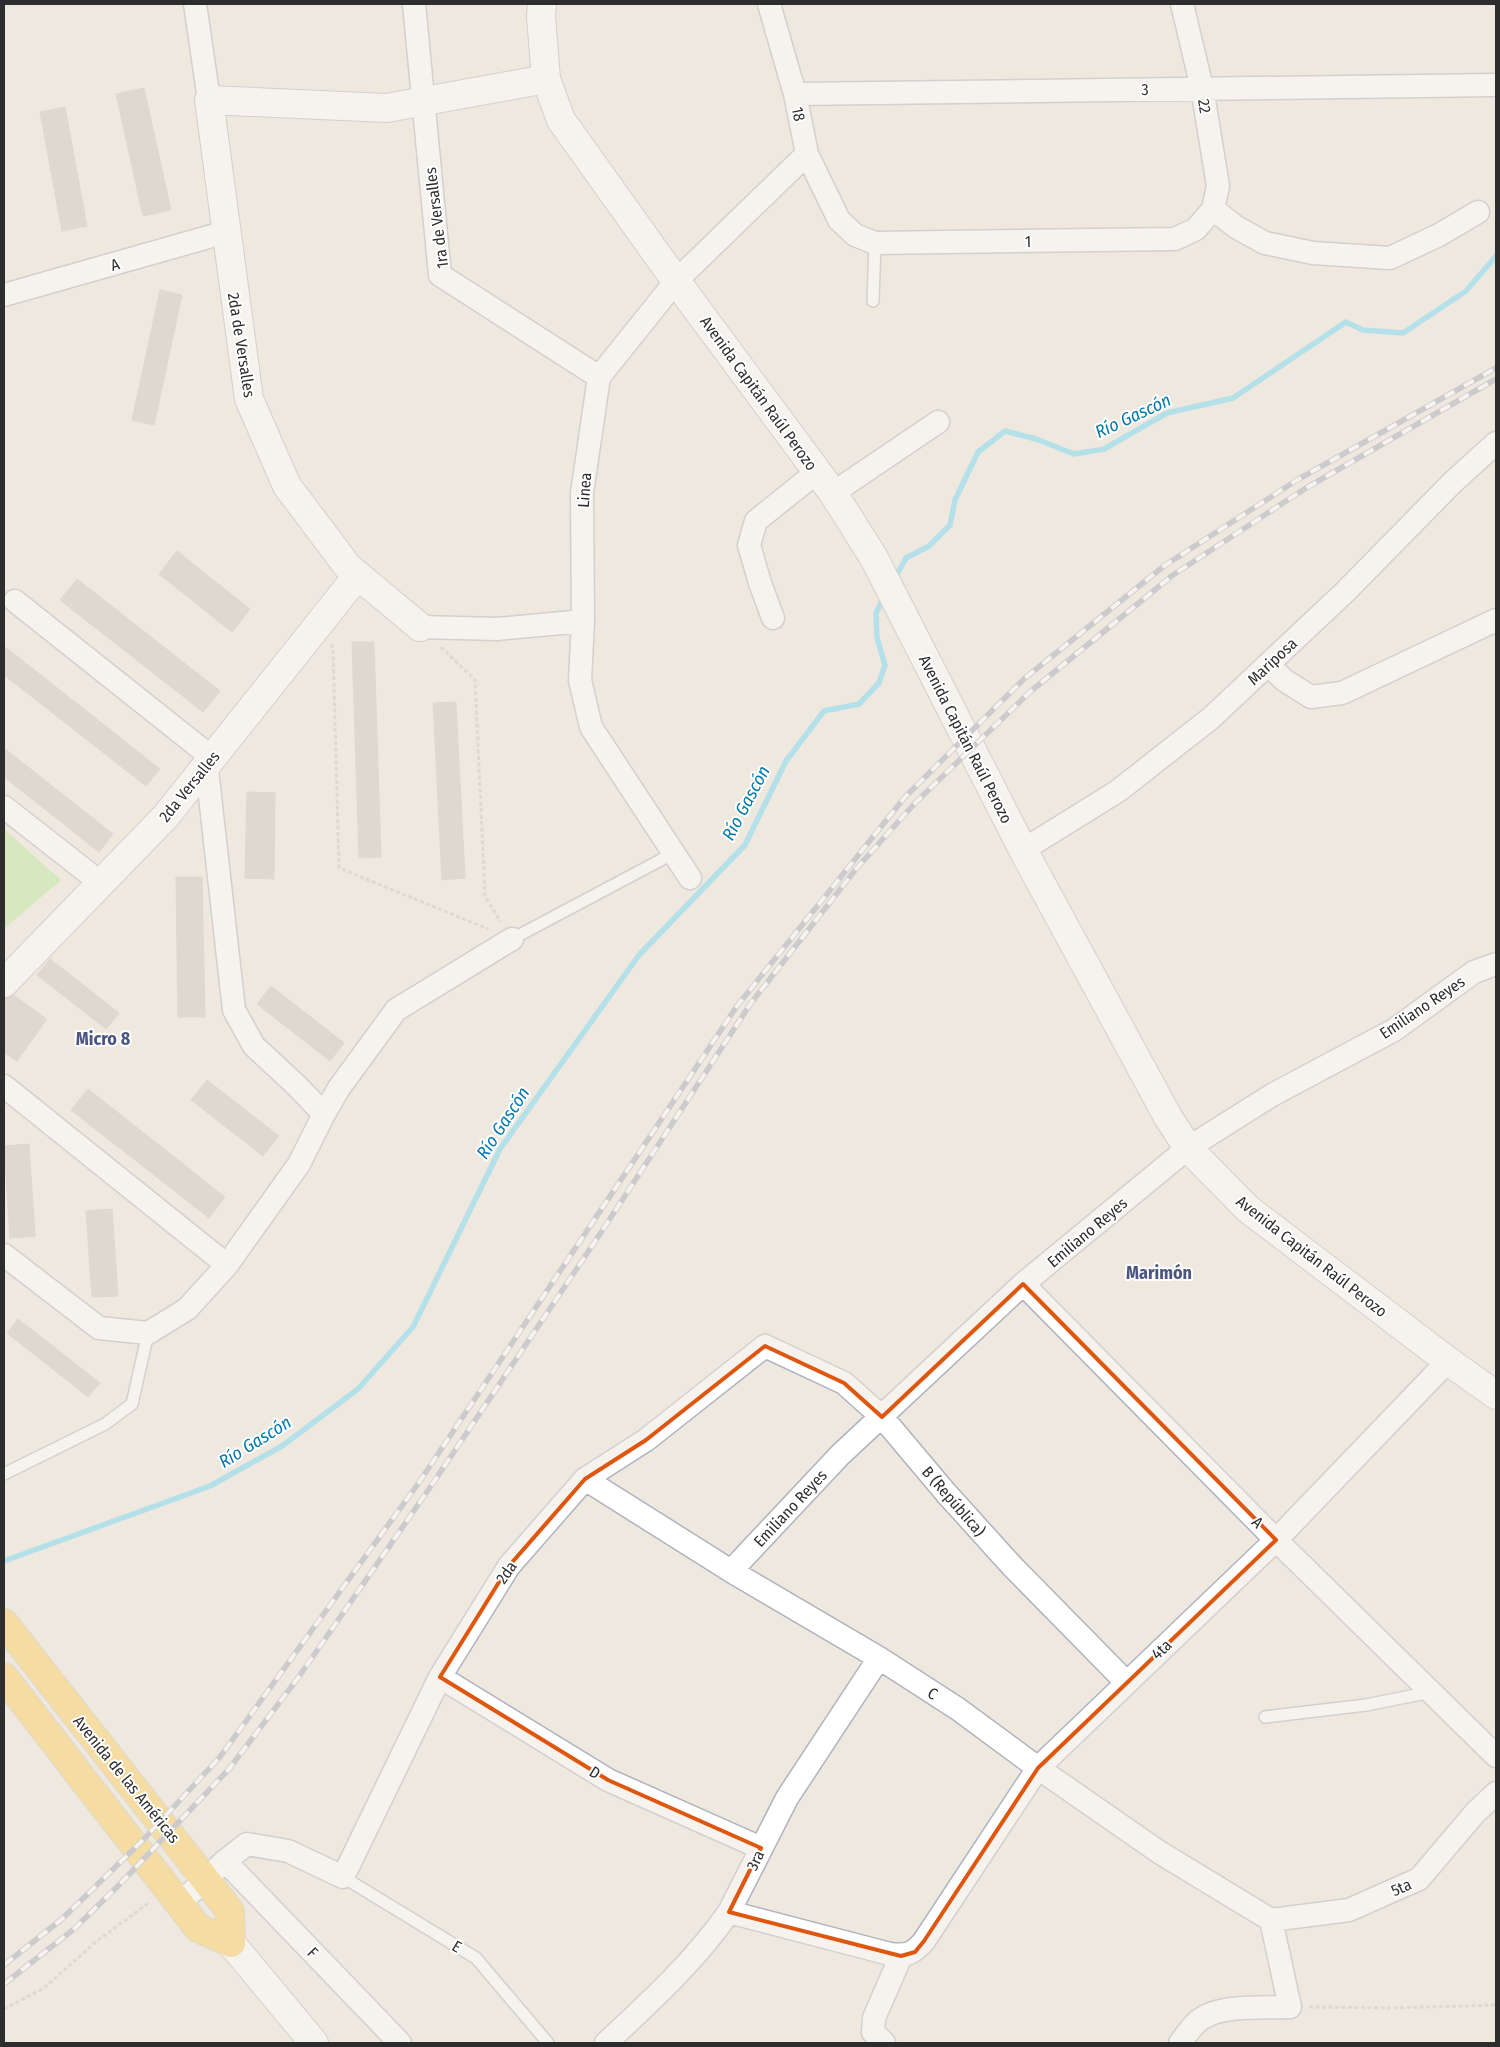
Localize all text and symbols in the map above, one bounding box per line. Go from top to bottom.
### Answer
street label: 3 [1141,80,1149,99]
street label: 22 [1194,98,1215,115]
street label: 18 [788,105,809,123]
street label: 1ra de Versalles [421,166,452,270]
street label: 1 [1025,232,1031,251]
street label: A [108,254,122,275]
street label: 2da de Versalles [224,291,259,399]
street label: Avenida Capitán Raúl Perozo [696,312,821,474]
water label: Río Gascón [1092,389,1174,443]
street label: Linea [574,472,595,508]
street label: Mariposa [1244,634,1301,689]
street label: Avenida Capitán Raúl Perozo [915,652,1016,826]
street label: 2da Versalles [155,747,224,825]
water label: Río Gascón [717,762,775,844]
street label: Emiliano Reyes [1376,972,1469,1043]
district label: Micro 8 [76,1028,131,1050]
water label: Río Gascón [472,1083,534,1163]
street label: Avenida Capitán Raúl Perozo [1233,1192,1391,1321]
street label: Emiliano Reyes [1043,1193,1131,1271]
district label: Marimón [1126,1262,1192,1284]
water label: Río Gascón [215,1411,295,1473]
street label: B (República) [918,1462,989,1540]
street label: Emiliano Reyes [750,1466,831,1551]
street label: A [1248,1513,1268,1532]
street label: 2da [492,1557,521,1587]
street label: 4ta [1147,1635,1176,1663]
street label: C [924,1683,941,1704]
street label: Avenida de las Américas [69,1712,184,1847]
street label: D [586,1762,604,1783]
street label: 3ra [742,1847,768,1873]
street label: 5ta [1388,1875,1414,1900]
street label: E [449,1936,465,1957]
street label: F [303,1943,322,1961]

